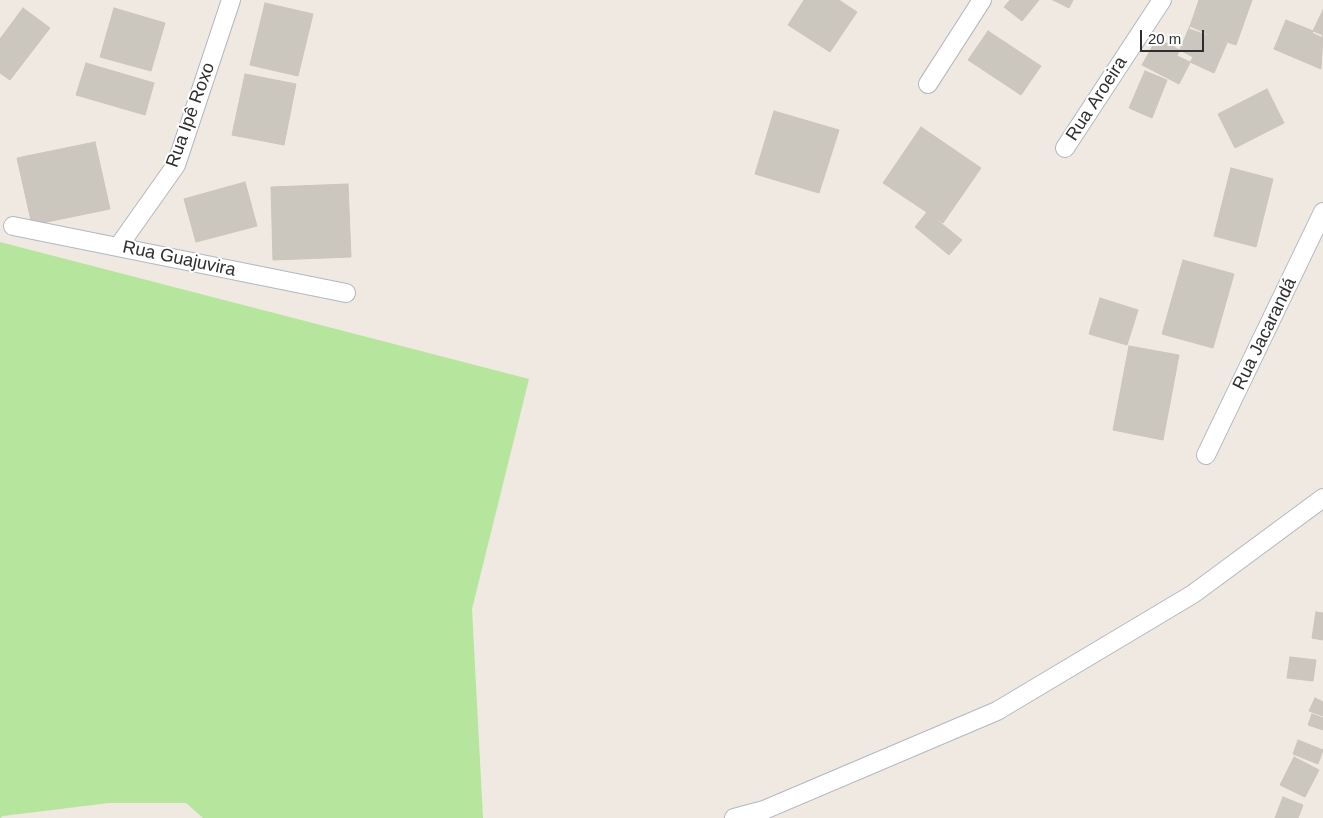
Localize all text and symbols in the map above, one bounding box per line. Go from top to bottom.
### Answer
scale bar [1143,20,1207,52]
text: 20 m [1148,30,1181,47]
street label: Rua Aroeira [1062,53,1132,145]
street label: Rua Ipê Roxo [162,60,220,170]
street label: Rua Guajuvira [120,236,238,282]
street label: Rua Jacarandá [1229,274,1301,394]

